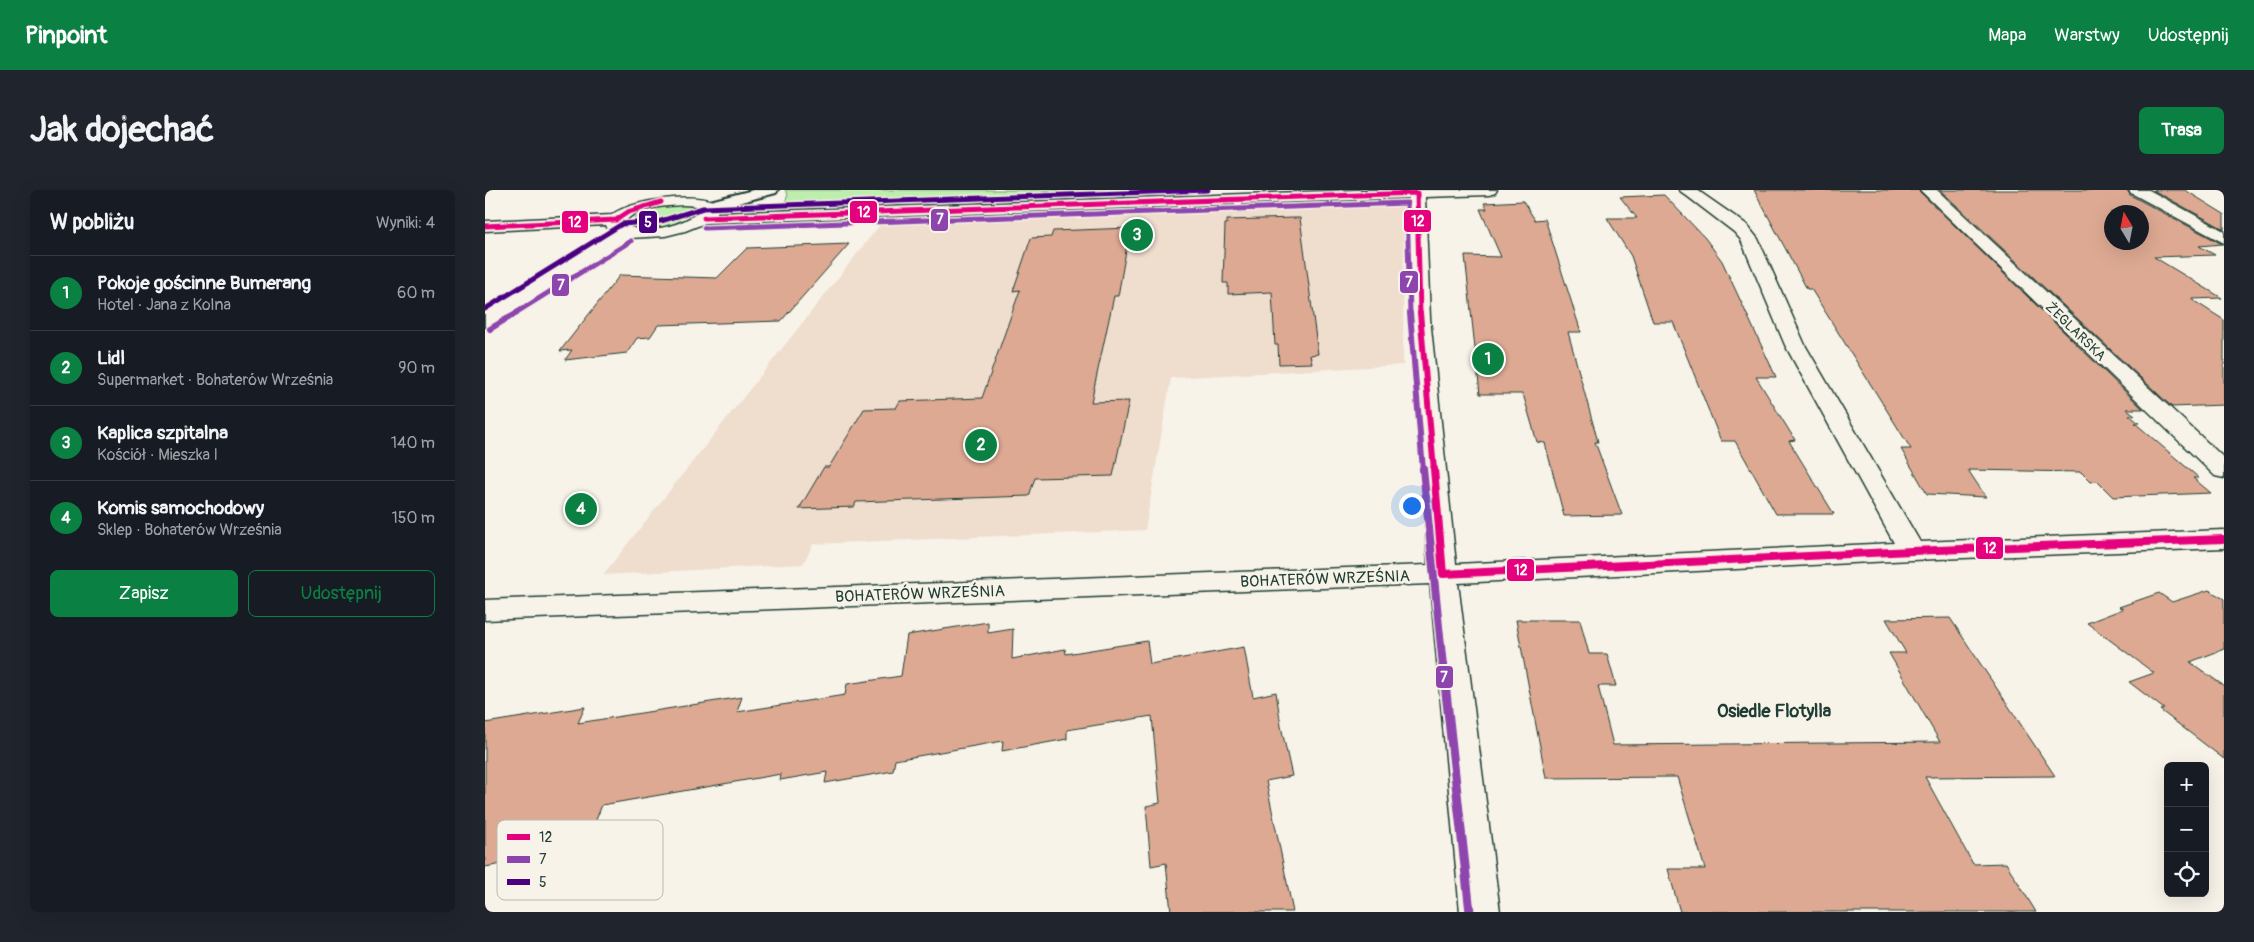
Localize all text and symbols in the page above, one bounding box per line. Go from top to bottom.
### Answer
text: Pinpoint [25,21,107,50]
text: Mapa [1988,24,2026,47]
text: Warstwy [2054,24,2120,47]
text: Udostępnij [2148,24,2229,47]
button: Trasa [2139,107,2224,154]
text: Jak dojechać [30,108,214,152]
line badge: 12 [849,200,878,224]
text: 12 [857,204,871,221]
north arrow [2104,205,2149,250]
line badge: 7 [930,208,949,232]
text: W pobliżu [50,209,134,236]
line badge: 12 [1403,209,1432,233]
line badge: 12 [561,210,589,234]
line badge: 5 [638,210,658,234]
text: 7 [936,211,944,228]
text: Wyniki: 4 [376,213,435,233]
text: 12 [1411,213,1425,230]
text: 12 [568,214,582,231]
text: 5 [644,214,652,231]
pin: 3 [1121,216,1153,254]
line badge: 7 [1399,270,1419,294]
text: Pokoje gościnne Bumerang [97,271,311,295]
line badge: 7 [551,273,570,297]
text: 7 [1405,274,1413,291]
text: 7 [557,277,565,294]
text: 1 [63,283,69,303]
text: 60 m [397,283,435,303]
text: Hotel · Jana z Kolna [97,295,231,315]
street label: ŻEGLARSKA [2042,298,2109,364]
pin: 1 [1472,340,1504,378]
text: Lidl [97,346,125,370]
text: 2 [62,358,70,378]
text: 90 m [398,358,435,378]
text: Supermarket · Bohaterów Września [97,370,333,390]
text: Kaplica szpitalna [97,421,228,445]
pin: 2 [965,426,997,464]
text: 3 [62,433,70,453]
text: 140 m [391,433,435,453]
text: Kościół · Mieszka I [97,445,218,465]
pin: 4 [565,490,597,528]
your location [1399,493,1425,519]
text: Komis samochodowy [97,496,264,520]
text: 4 [61,508,71,528]
text: 150 m [391,508,435,528]
text: Sklep · Bohaterów Września [97,520,282,540]
line badge: 12 [1975,536,2004,560]
text: 12 [1983,540,1997,557]
line badge: 12 [1506,558,1535,582]
text: 12 [1514,562,1528,579]
street label: BOHATERÓW WRZEŚNIA [1240,565,1410,592]
button: Zapisz [50,570,238,617]
button: Udostępnij [248,570,435,617]
street label: BOHATERÓW WRZEŚNIA [835,580,1005,607]
line badge: 7 [1435,665,1454,689]
text: 7 [1440,669,1448,686]
district label: Osiedle Flotylla [1717,700,1832,723]
map controls [2164,762,2209,897]
button: + [2164,762,2209,807]
button: − [2164,807,2209,852]
legend [497,820,663,900]
text: 12 [539,829,552,846]
text: 7 [539,851,547,868]
button: locate [2164,852,2209,897]
text: 5 [539,874,547,891]

